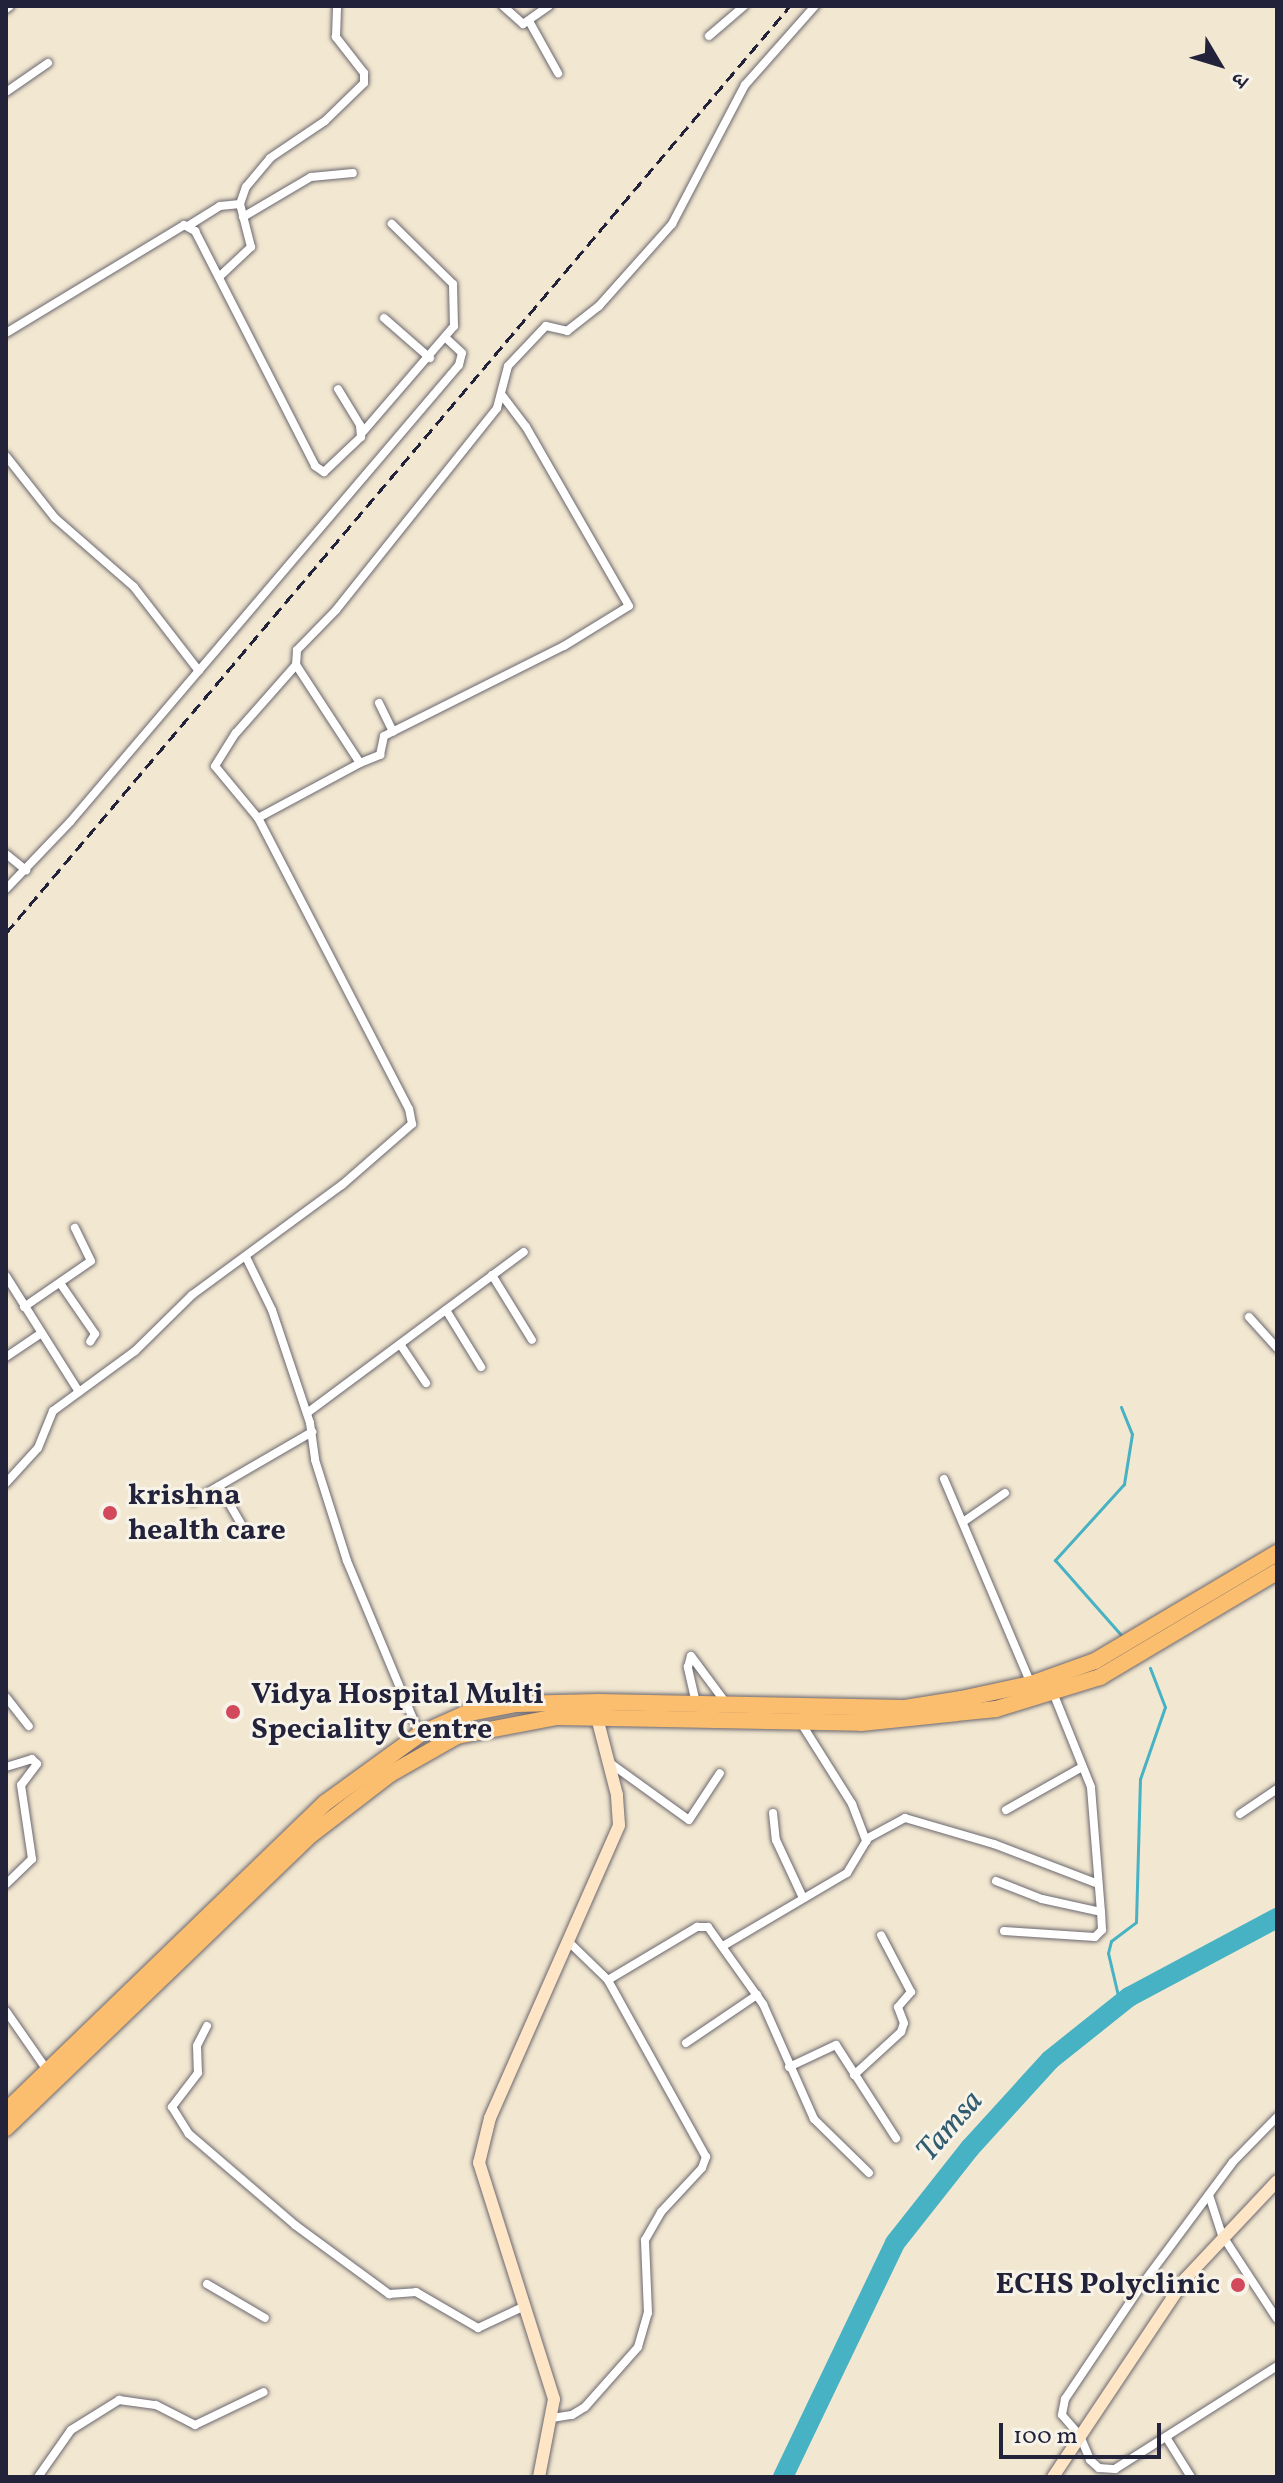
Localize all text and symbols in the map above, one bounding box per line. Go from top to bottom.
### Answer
north arrow [1179,24,1259,104]
text: उ [1223,65,1254,93]
place label: krishna health care [128,1478,286,1548]
marker: krishna health care [99,1502,121,1524]
place label: Vidya Hospital Multi Speciality Centre [251,1677,544,1748]
marker: Vidya Hospital Multi Speciality Centre [222,1701,244,1723]
water label: Tamsa [910,2083,992,2171]
place label: ECHS Polyclinic [995,2267,1220,2303]
marker: ECHS Polyclinic [1227,2274,1249,2296]
scale bar [1003,2407,1165,2457]
text: 100 m [1013,2420,1078,2454]

